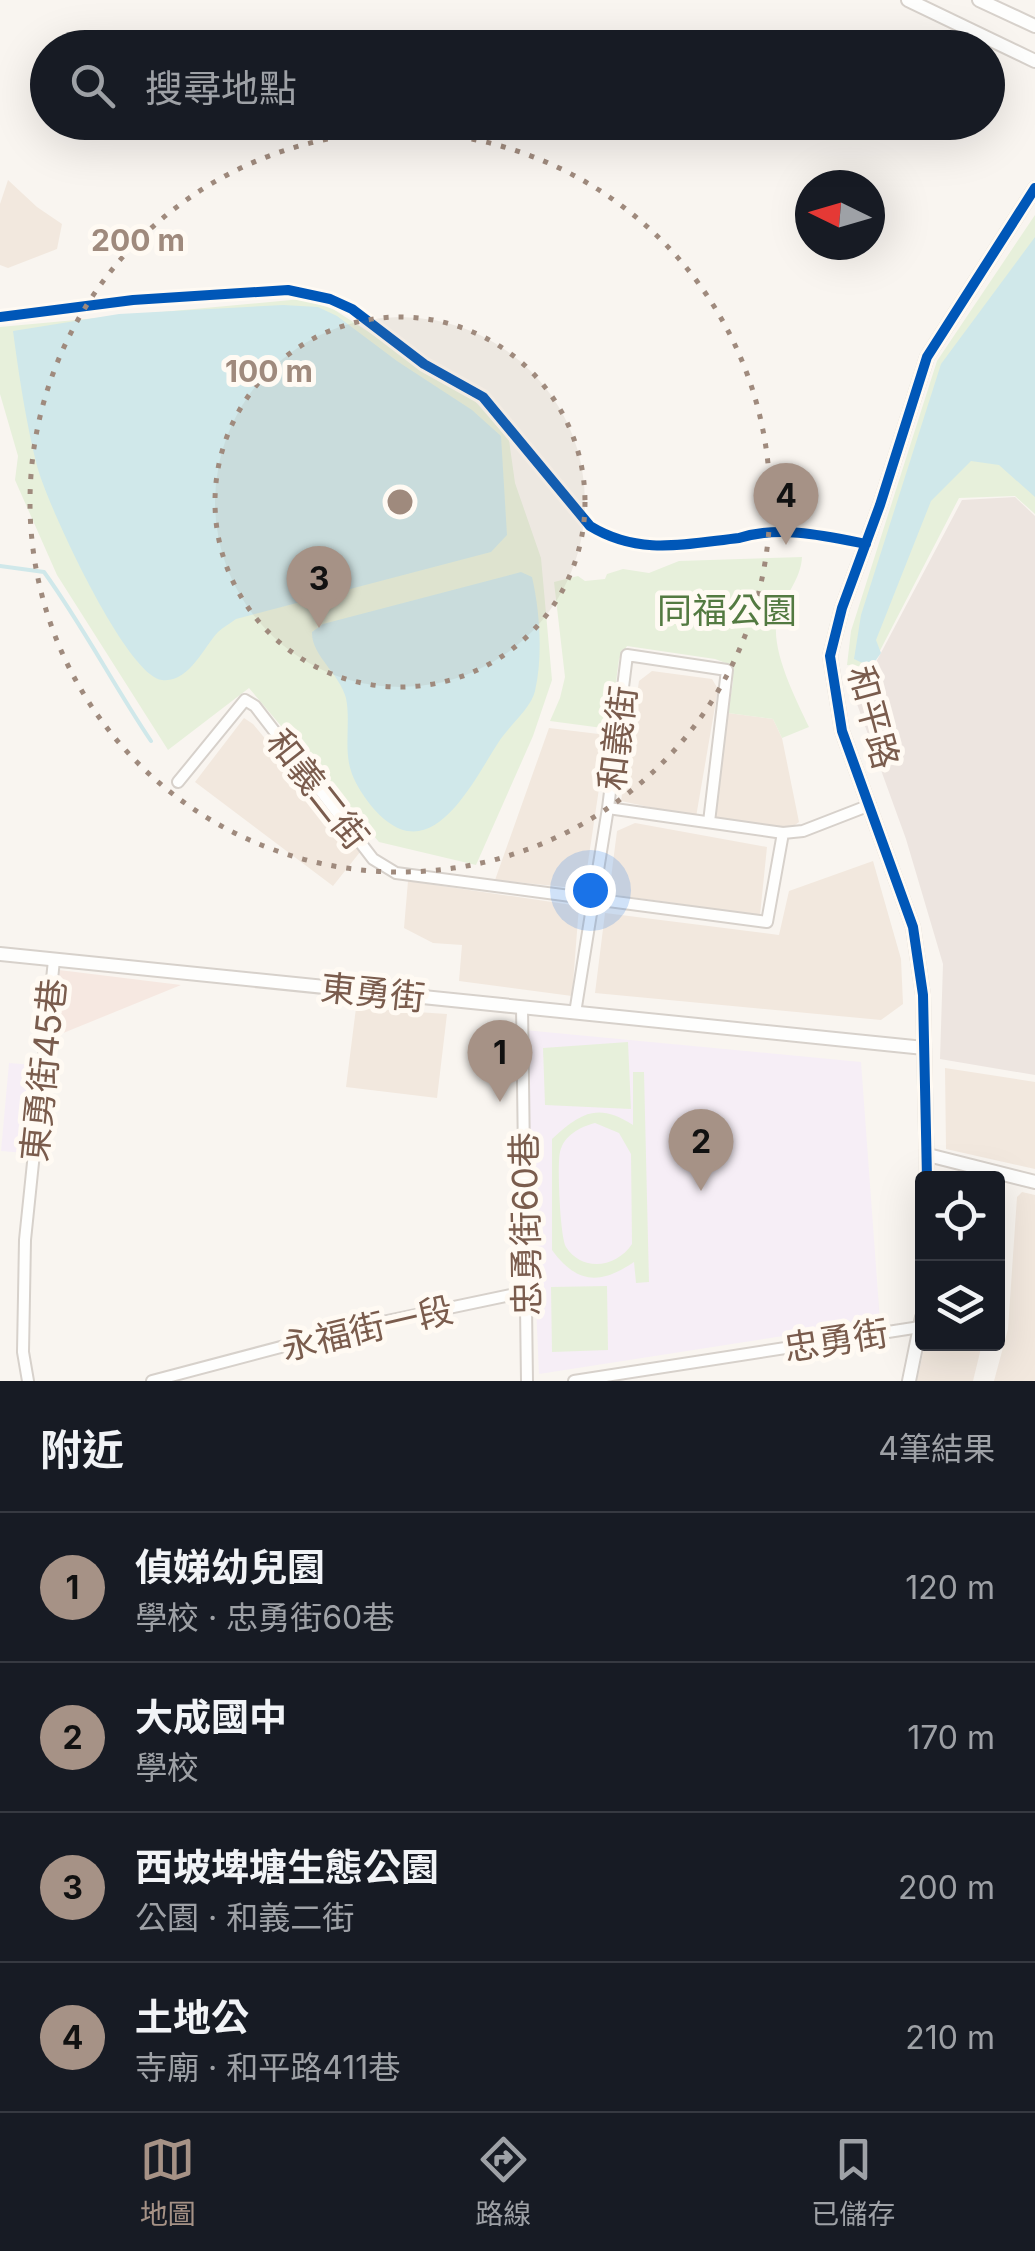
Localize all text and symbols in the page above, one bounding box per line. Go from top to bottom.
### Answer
search box [30,30,1005,140]
icon: search [65,58,120,113]
text: 搜尋地點 [145,65,297,111]
north arrow [795,170,885,260]
text: 200 m [91,222,185,258]
text: 100 m [225,353,313,389]
pin: 4 [754,462,818,545]
centre of rings [382,484,418,520]
pin: 3 [286,546,352,628]
park label: 同福公園 [657,589,797,631]
street label: 和平路 [840,661,908,773]
street label: 和義街 [590,683,644,793]
street label: 和義二街 [258,721,378,857]
your location [565,865,616,916]
street label: 東勇街 [319,966,427,1018]
street label: 東勇街45巷 [13,976,73,1164]
pin: 1 [468,1020,532,1102]
pin: 2 [668,1108,734,1191]
street label: 忠勇街60巷 [502,1132,548,1316]
map controls [915,1171,1005,1351]
button: locate [915,1171,1005,1261]
button: layers [915,1261,1005,1351]
street label: 永福街一段 [277,1288,457,1368]
street label: 忠勇街 [781,1311,891,1369]
text: 附近 [40,1424,124,1475]
text: 4筆結果 [878,1429,995,1468]
text: 偵娣幼兒園 [135,1544,325,1590]
text: 1 [66,1568,79,1607]
text: 120 m [905,1568,995,1607]
text: 學校 · 忠勇街60巷 [135,1598,394,1637]
text: 大成國中 [135,1694,287,1740]
text: 2 [62,1718,83,1757]
text: 170 m [907,1718,995,1757]
text: 學校 [135,1748,199,1787]
text: 西坡埤塘生態公園 [135,1844,439,1890]
text: 3 [62,1868,83,1907]
text: 200 m [898,1868,995,1907]
text: 公園 · 和義二街 [135,1898,354,1937]
text: 土地公 [135,1994,249,2040]
text: 4 [62,2018,83,2057]
text: 210 m [905,2018,995,2057]
text: 寺廟 · 和平路411巷 [135,2048,400,2087]
tab: 地圖 [140,2132,196,2232]
tab: 路線 [475,2132,531,2232]
tab: 已儲存 [811,2132,895,2232]

